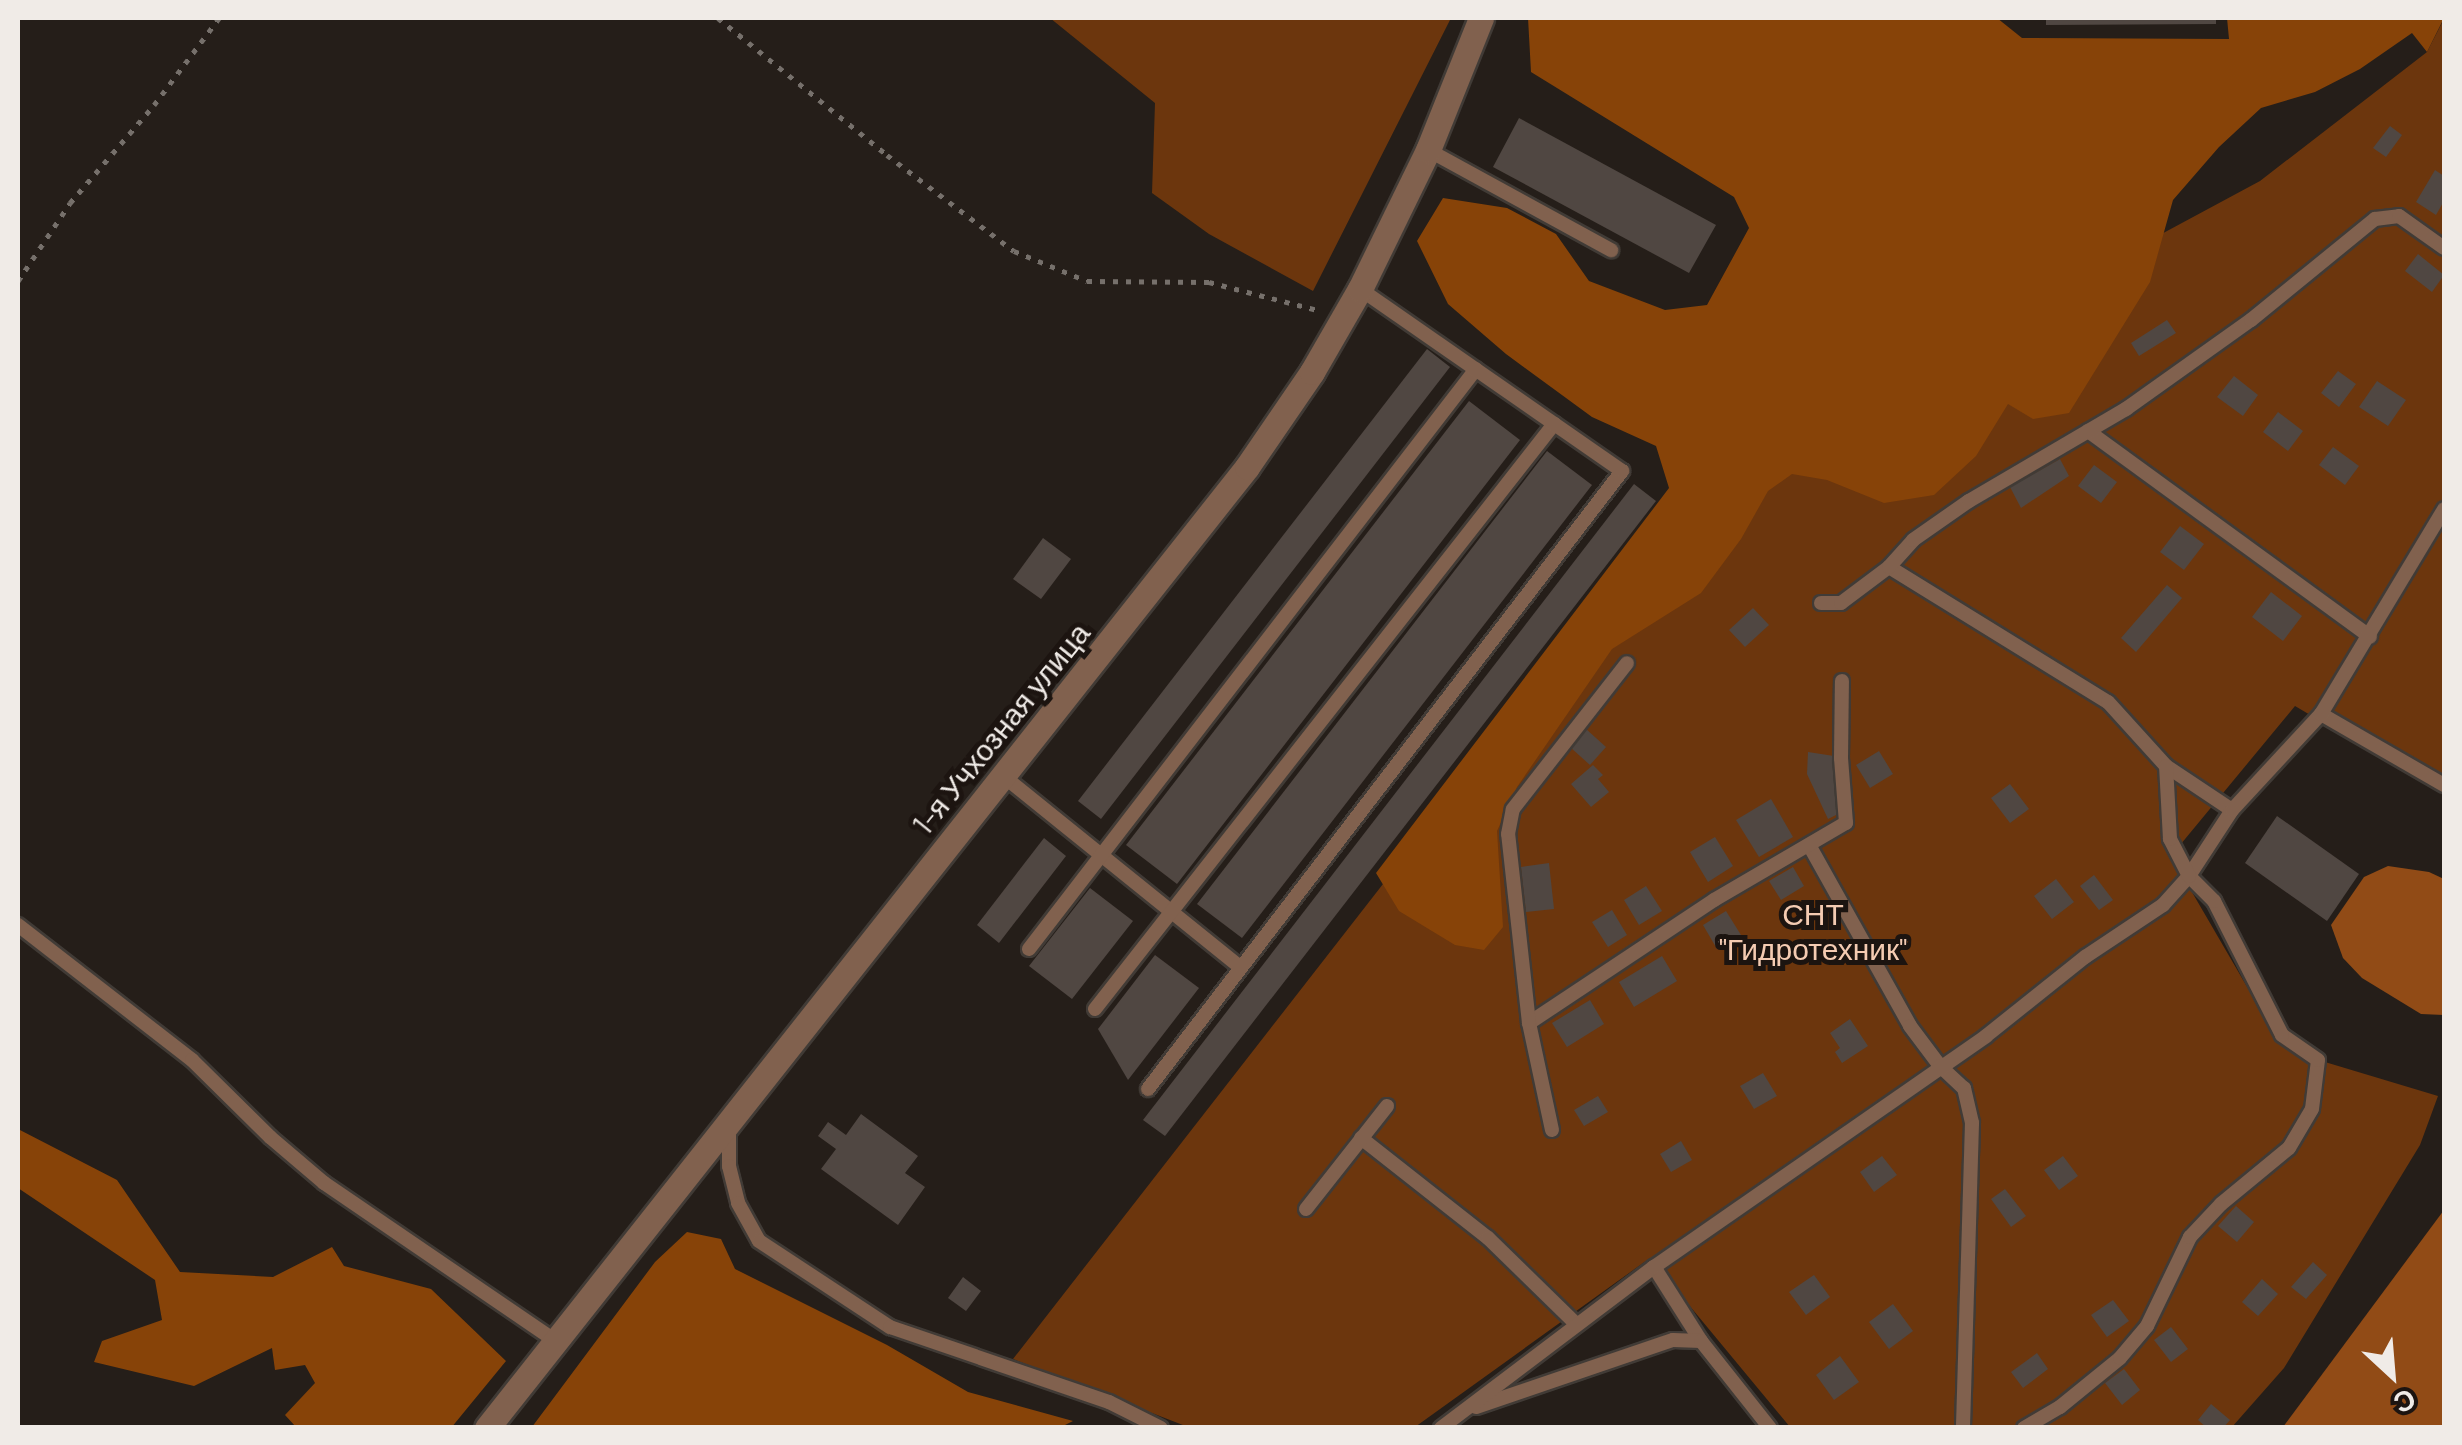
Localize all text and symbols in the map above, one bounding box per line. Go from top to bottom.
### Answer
street label: 1-я Учхозная улица [904,615,1096,841]
park label: СНТ "Гидротехник" [1719,895,1907,966]
north arrow [2342,1325,2442,1425]
text: С [2389,1382,2422,1422]

